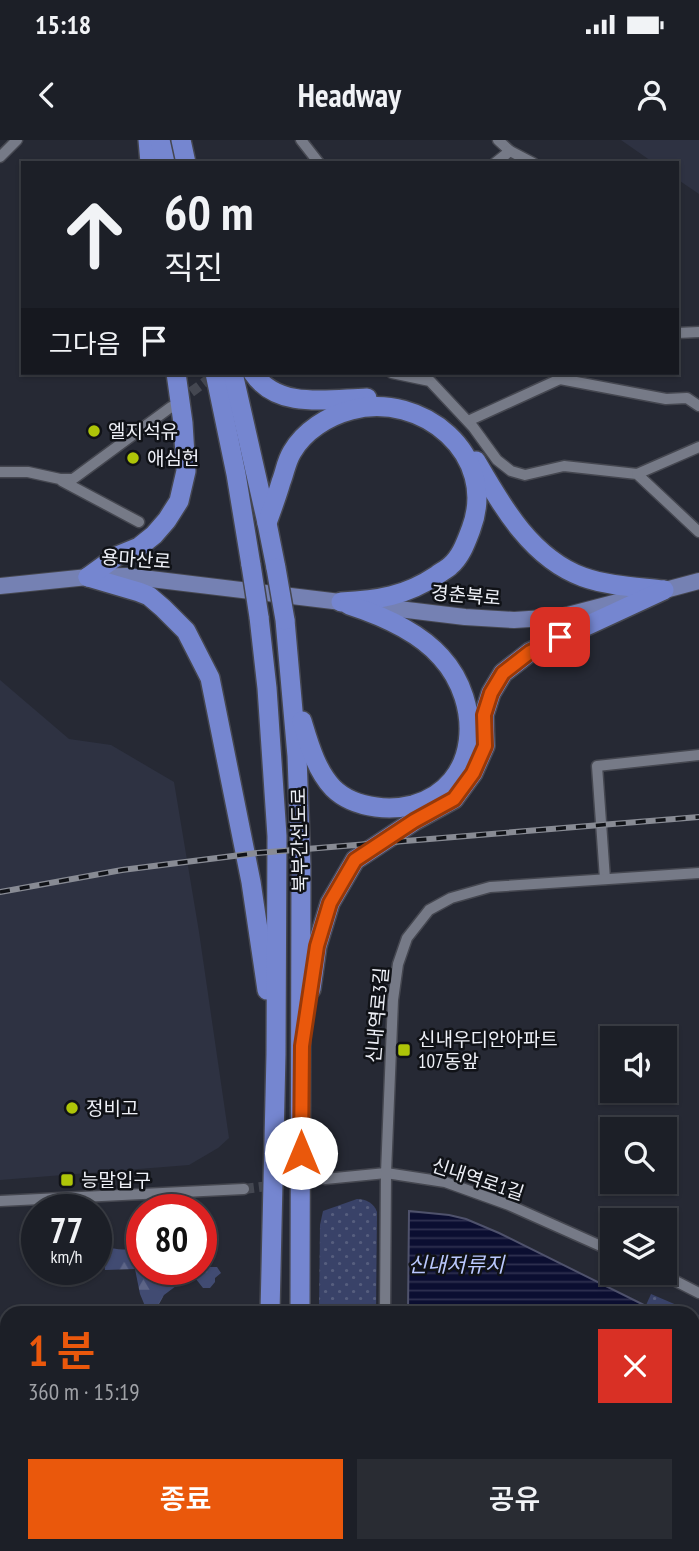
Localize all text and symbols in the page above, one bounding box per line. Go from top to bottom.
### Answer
text: 15:18 [35,8,91,41]
text: Headway [298,74,401,116]
icon: back [28,76,66,114]
icon: person [633,76,671,114]
text: 60 m [164,180,253,244]
icon: ahead [49,189,140,280]
text: 직진 [164,246,223,288]
icon: arrive [135,322,173,360]
text: 그다음 [49,327,121,360]
place label: 엘지석유 [108,419,178,443]
marker: 엘지석유 [86,423,102,439]
place label: 애심헌 [147,446,199,470]
marker: 애심헌 [125,450,141,466]
street label: 용마산로 [100,545,172,573]
street label: 경춘북로 [430,580,502,610]
pin [530,607,590,667]
icon: arrive [541,618,579,656]
street label: 북부간선도로 [286,787,312,893]
street label: 신내역로3길 [361,966,393,1064]
map controls [600,1026,677,1285]
button: sound [600,1026,677,1103]
place label: 신내우디안아파트 107동앞 [418,1027,558,1073]
marker: 신내우디안아파트 107동앞 [396,1042,412,1058]
place label: 정비고 [86,1096,138,1120]
marker: 정비고 [64,1100,80,1116]
position arrow [264,1116,338,1190]
button: search [600,1117,677,1194]
street label: 신내역로1길 [429,1153,527,1205]
place label: 능말입구 [81,1168,151,1192]
marker: 능말입구 [59,1172,75,1188]
speed limit sign: 80 [126,1194,217,1285]
text: 77 [50,1207,83,1253]
button: layers [600,1208,677,1285]
text: km/h [51,1245,82,1268]
water label: 신내저류지 [408,1251,506,1278]
text: 1 분 [28,1323,95,1378]
button: close [598,1329,672,1403]
text: 360 m · 15:19 [28,1377,140,1406]
button: 종료 [28,1459,343,1539]
button: 공유 [357,1459,672,1539]

